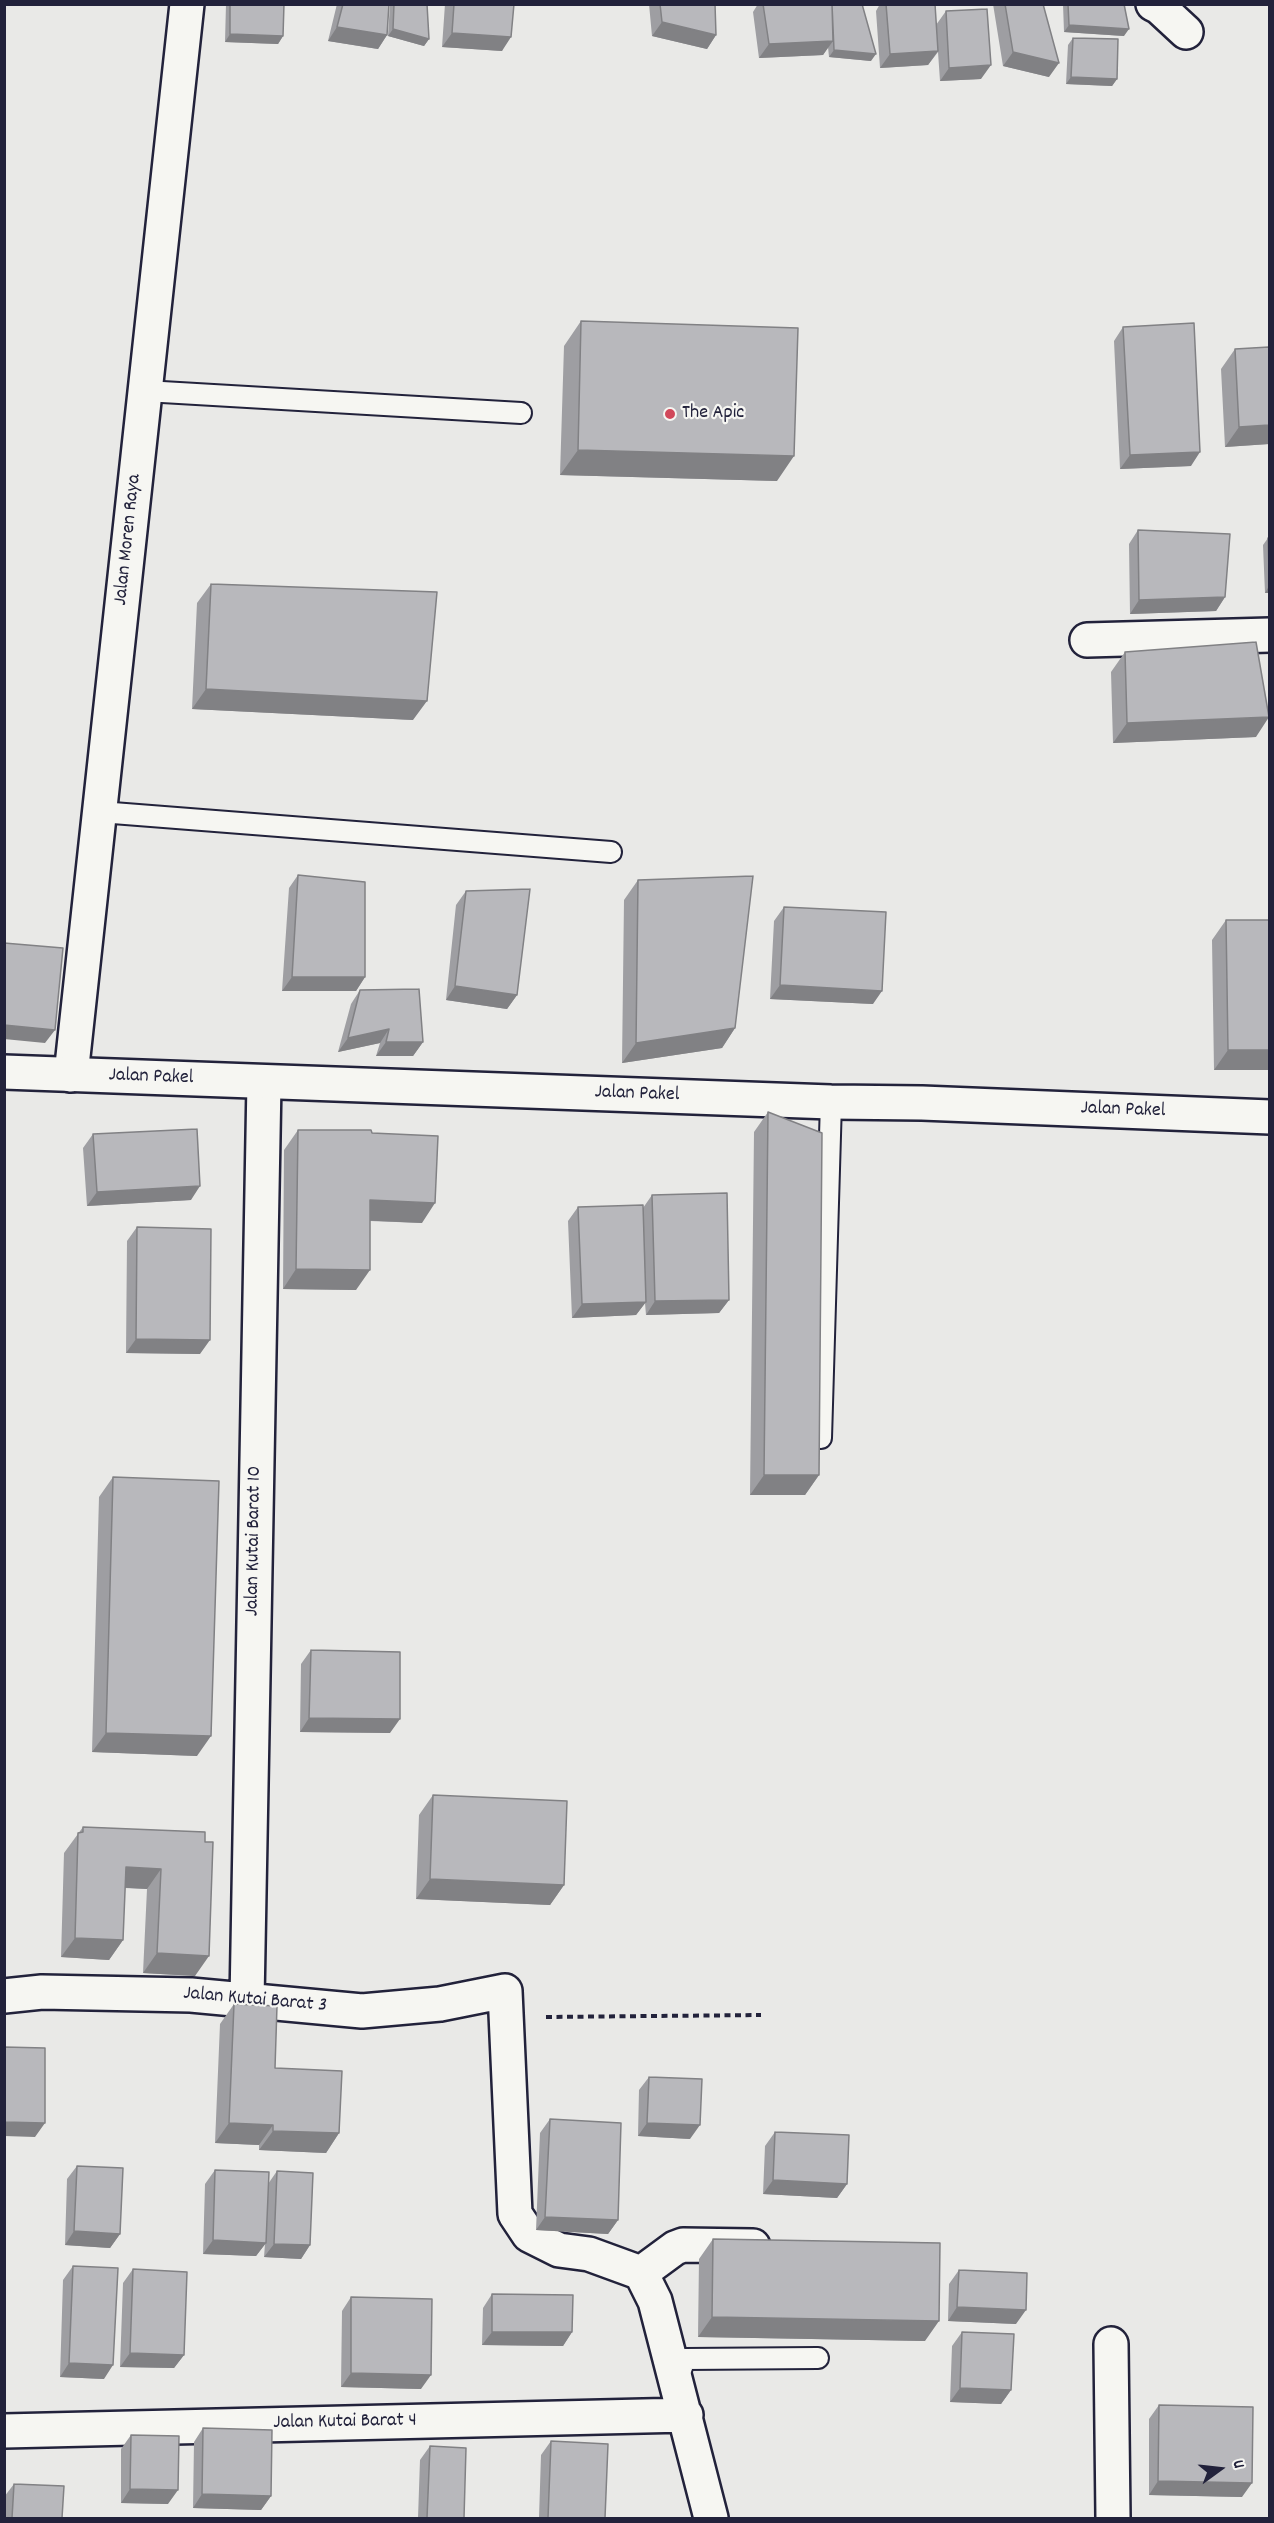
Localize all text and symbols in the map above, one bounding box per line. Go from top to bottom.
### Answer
place label: The Apic [682,402,744,426]
marker: The Apic [663,407,677,421]
street label: Jalan Moren Raya [110,473,148,607]
street label: Jalan Pakel [108,1065,194,1091]
street label: Jalan Pakel [594,1082,680,1108]
street label: Jalan Pakel [1080,1098,1166,1124]
street label: Jalan Kutai Barat 10 [242,1466,268,1616]
street label: Jalan Kutai Barat 3 [182,1983,328,2019]
street label: Jalan Kutai Barat 4 [273,2410,417,2436]
north arrow [1190,2439,1250,2499]
text: U [1226,2458,1250,2471]

